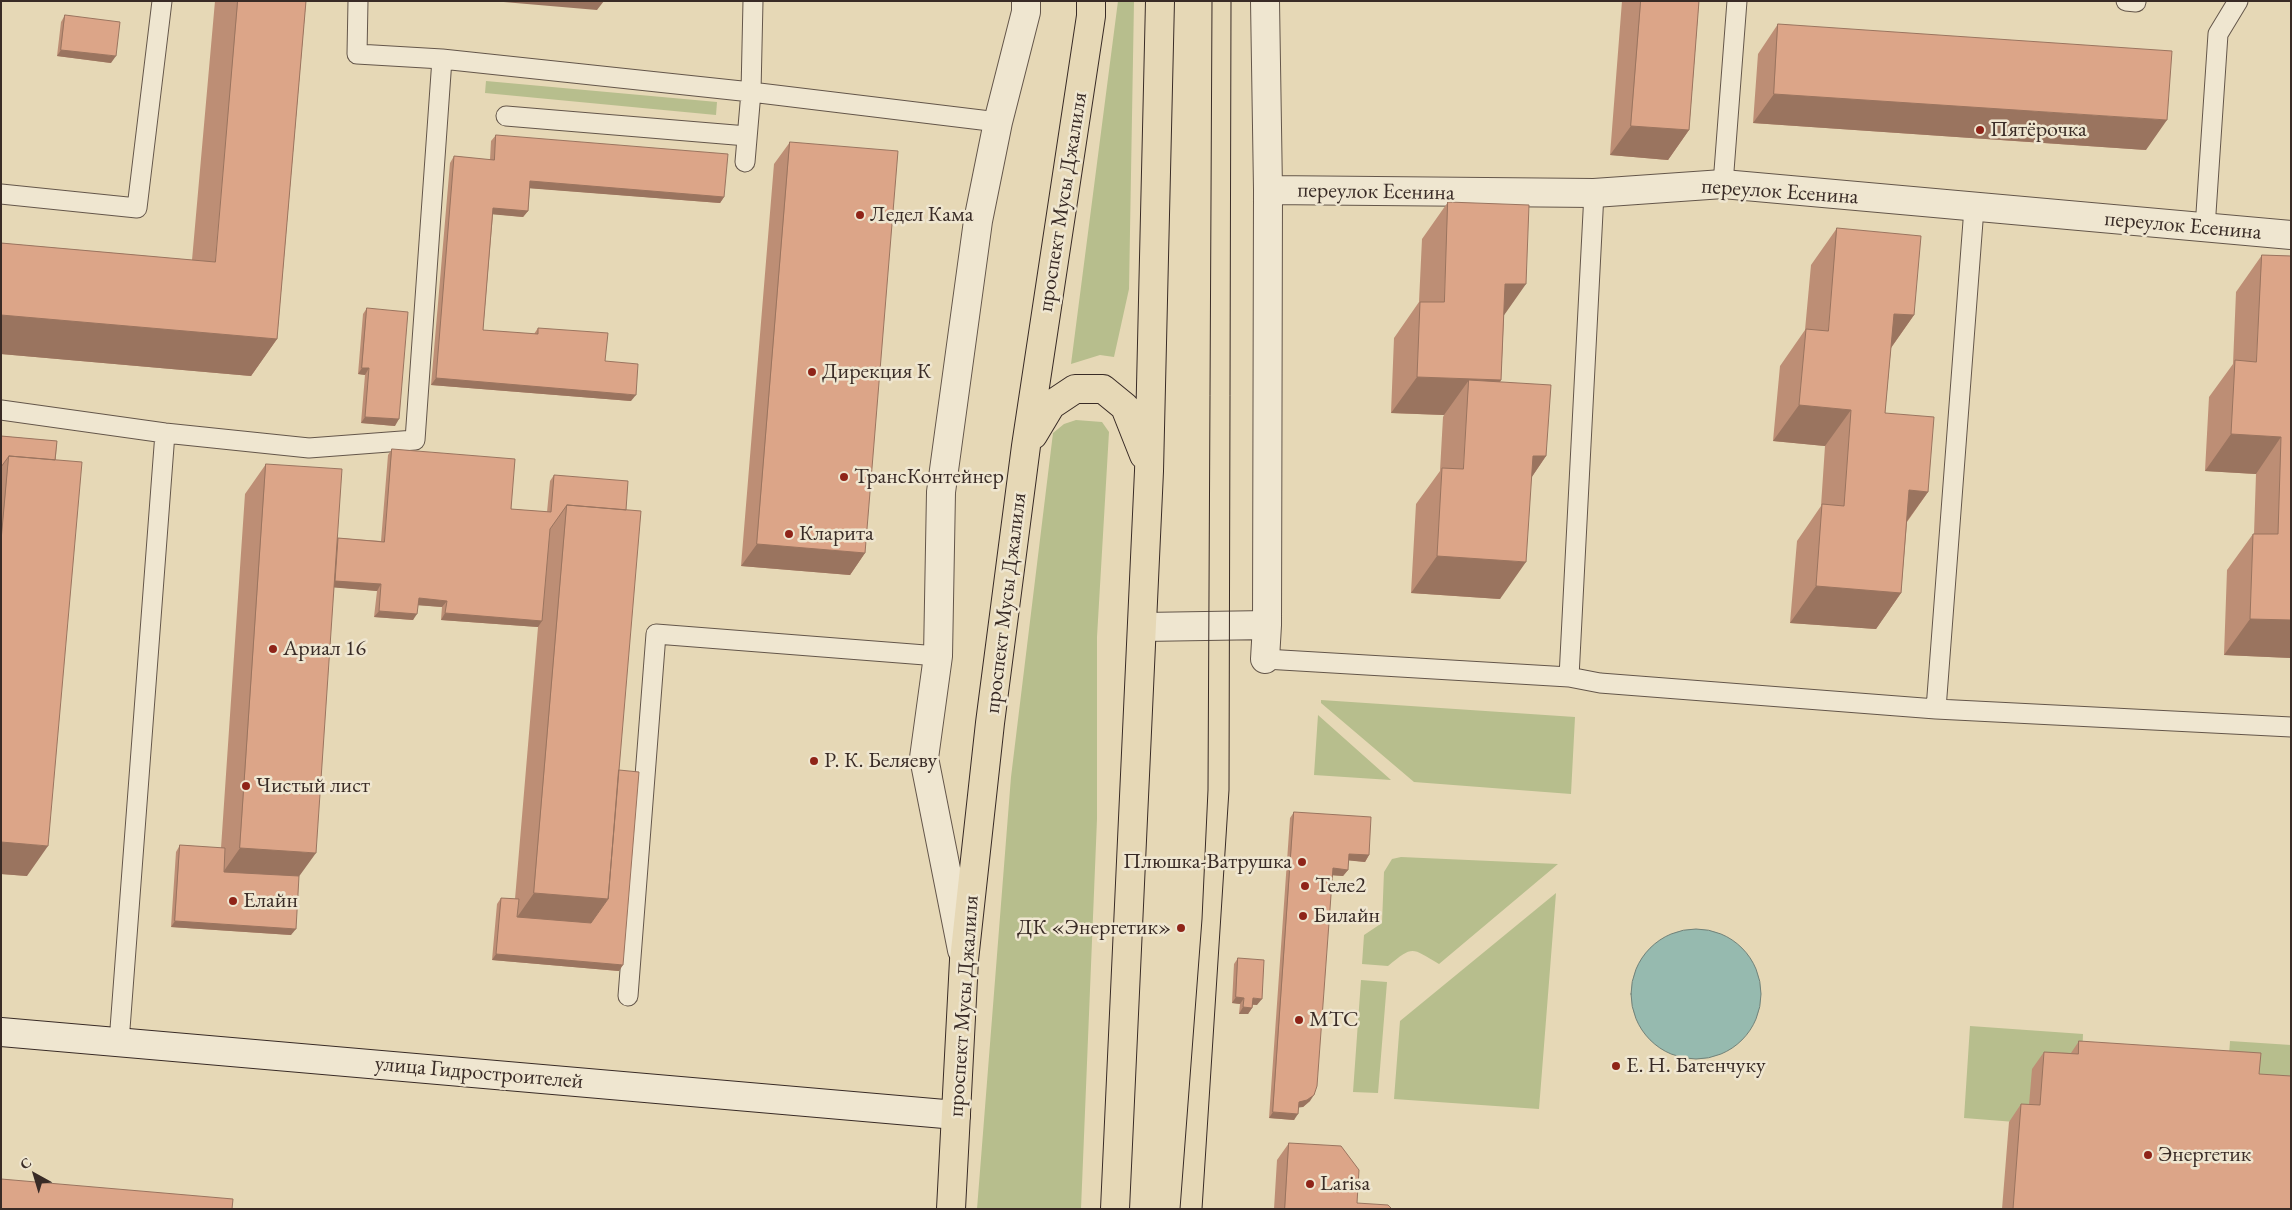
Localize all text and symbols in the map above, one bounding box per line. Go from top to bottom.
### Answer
street label: проспект Мусы Джалиля [1033,90,1093,314]
place label: Пятёрочка [1990,117,2087,143]
marker: Пятёрочка [1974,124,1986,136]
street label: переулок Есенина [1701,173,1859,211]
street label: переулок Есенина [1297,177,1455,207]
place label: Ледел Кама [870,202,974,228]
street label: переулок Есенина [2103,206,2263,246]
marker: Ледел Кама [854,209,866,221]
place label: Дирекция К [822,359,931,385]
marker: Дирекция К [806,366,818,378]
place label: ТрансКонтейнер [854,464,1004,490]
marker: ТрансКонтейнер [838,471,850,483]
street label: проспект Мусы Джалиля [979,491,1033,715]
place label: Кларита [799,521,874,547]
marker: Кларита [783,528,795,540]
place label: Ариал 16 [283,636,366,662]
marker: Ариал 16 [267,643,279,655]
place label: Р. К. Беляеву [824,748,937,774]
marker: Р. К. Беляеву [808,755,820,767]
place label: Чистый лист [256,773,370,799]
marker: Чистый лист [240,780,252,792]
place label: Плюшка-Ватрушка [1123,849,1292,875]
marker: Плюшка-Ватрушка [1296,856,1308,868]
place label: Теле2 [1315,873,1366,899]
marker: Теле2 [1299,880,1311,892]
place label: Елайн [243,888,298,914]
street label: проспект Мусы Джалиля [943,894,985,1118]
marker: Елайн [227,895,239,907]
place label: Билайн [1313,903,1380,929]
marker: Билайн [1297,910,1309,922]
place label: ДК «Энергетик» [1017,915,1171,941]
marker: ДК «Энергетик» [1175,922,1187,934]
place label: МТС [1309,1007,1359,1033]
marker: МТС [1293,1014,1305,1026]
street label: улица Гидростроителей [374,1051,584,1095]
place label: Е. Н. Батенчуку [1626,1053,1766,1079]
marker: Е. Н. Батенчуку [1610,1060,1622,1072]
place label: Энергетик [2158,1142,2251,1168]
marker: Энергетик [2142,1149,2154,1161]
north arrow [10,1150,60,1200]
text: С [16,1153,35,1173]
place label: Larisa [1320,1171,1370,1197]
marker: Larisa [1304,1178,1316,1190]

